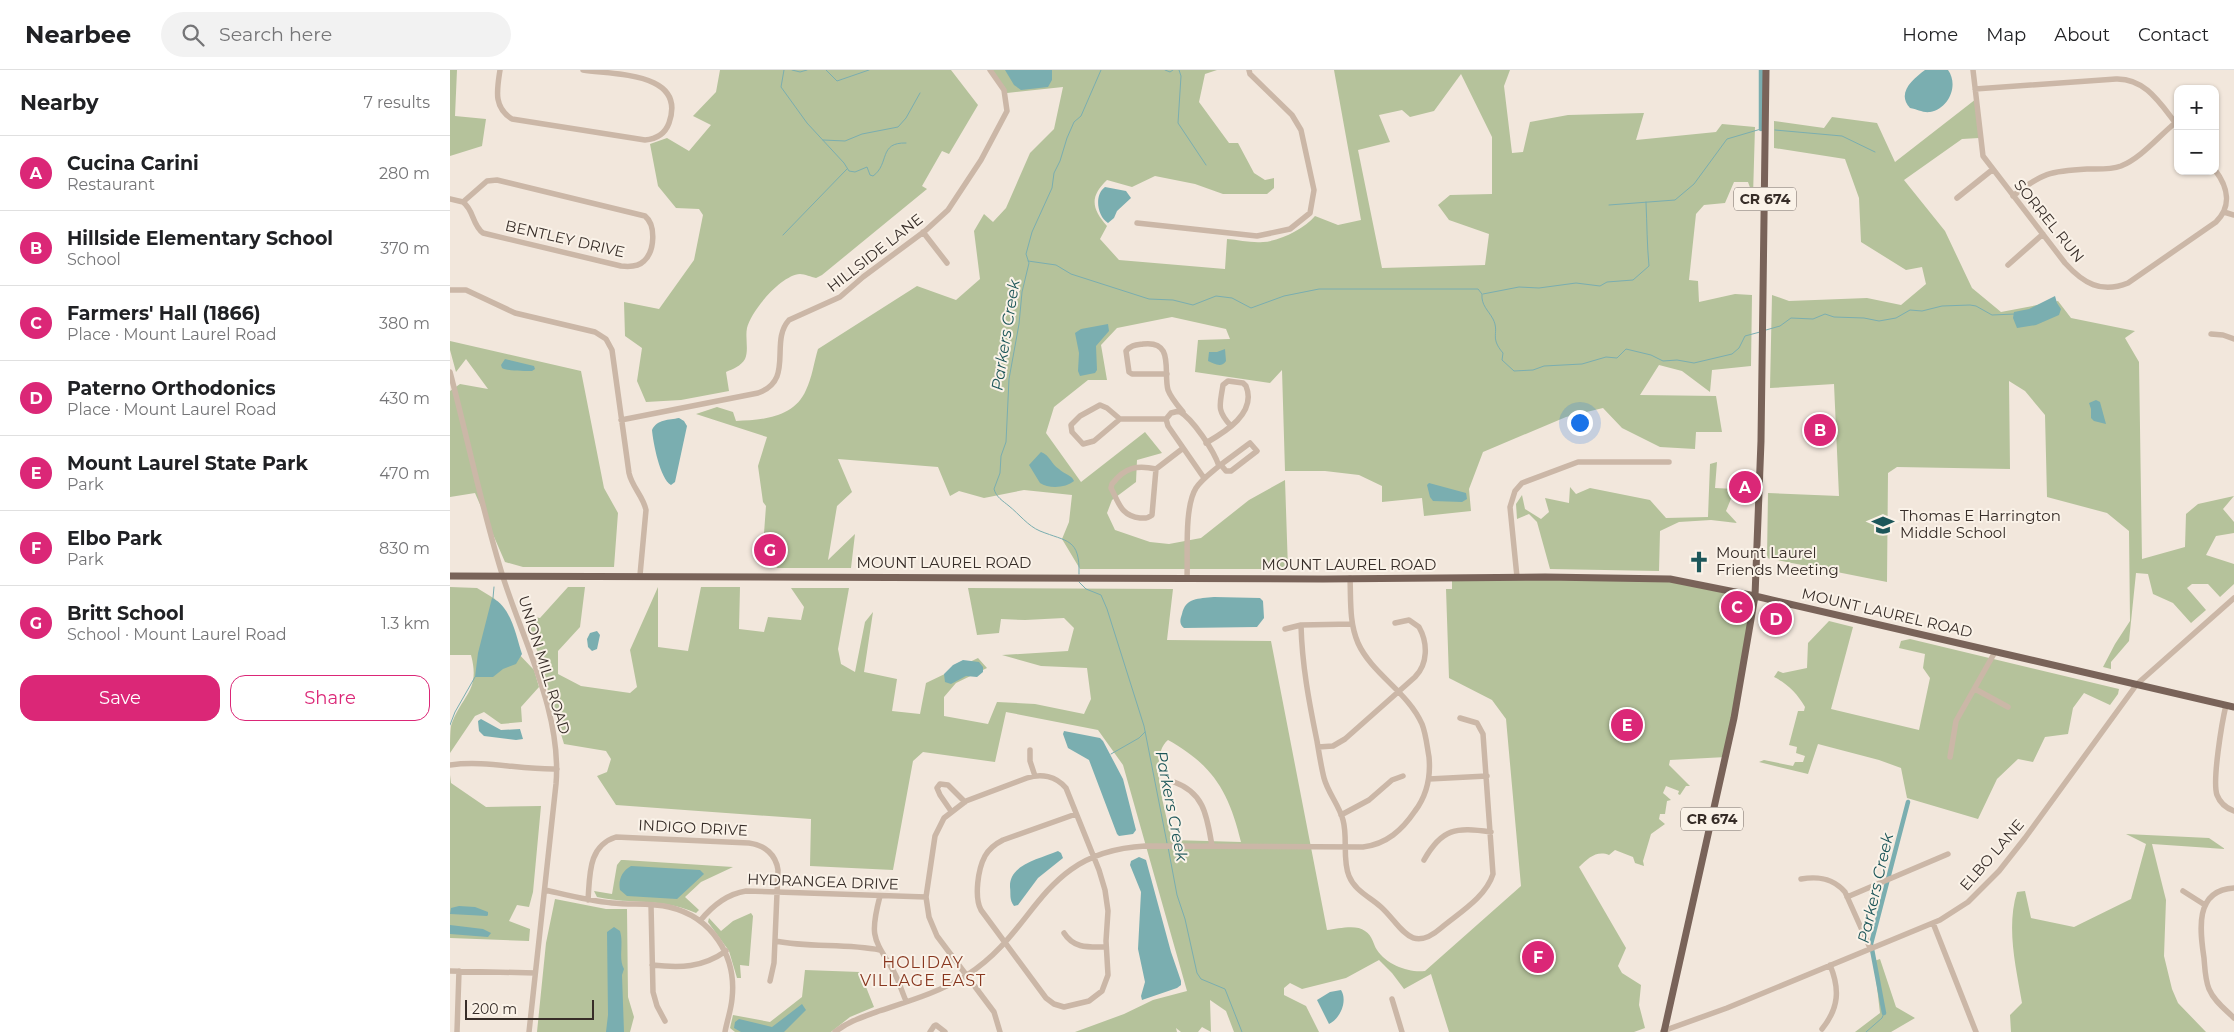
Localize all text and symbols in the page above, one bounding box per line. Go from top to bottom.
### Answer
search box [161,12,511,57]
text: Nearbee [25,20,131,49]
icon: search [179,21,207,49]
text: Search here [219,23,332,46]
text: Home [1902,24,1958,46]
text: Map [1986,24,2026,46]
text: About [2054,24,2110,46]
text: Contact [2138,24,2209,46]
map controls [2174,85,2219,175]
button: + [2174,85,2219,130]
text: Nearby [20,90,99,115]
text: 7 results [363,93,430,112]
button: − [2174,130,2219,175]
text: Cucina Carini [67,152,199,175]
text: A [30,164,42,183]
text: 280 m [379,164,430,183]
text: Restaurant [67,175,155,194]
street label: SORREL RUN [2010,175,2089,266]
road number: CR 674 [1734,188,1796,210]
street label: HILLSIDE LANE [823,209,926,296]
street label: BENTLEY DRIVE [503,216,627,262]
text: Hillside Elementary School [67,227,333,250]
text: B [30,239,42,258]
text: 370 m [380,239,430,258]
text: School [67,250,121,269]
water label: Parkers Creek [987,277,1024,392]
text: Farmers' Hall (1866) [67,302,261,325]
text: C [30,314,42,333]
text: 380 m [379,314,430,333]
text: Place · Mount Laurel Road [67,325,277,344]
text: Paterno Orthodonics [67,377,276,400]
text: D [29,389,43,408]
text: 430 m [379,389,430,408]
text: Place · Mount Laurel Road [67,400,277,419]
your location [1567,410,1593,436]
pin: B [1804,411,1836,449]
text: Mount Laurel State Park [67,452,308,475]
text: E [31,464,41,483]
text: 470 m [379,464,430,483]
pin: A [1729,468,1761,506]
text: Park [67,475,104,494]
place label: Thomas E Harrington Middle School [1900,506,2061,542]
school or university icon: Thomas E Harrington Middle School [1870,512,1896,538]
text: Elbo Park [67,527,162,550]
pin: G [754,531,786,569]
text: F [31,539,41,558]
text: 830 m [379,539,430,558]
place label: Mount Laurel Friends Meeting [1716,543,1839,579]
church icon: Mount Laurel Friends Meeting [1686,549,1712,575]
text: Park [67,550,104,569]
street label: MOUNT LAUREL ROAD [857,553,1031,572]
street label: MOUNT LAUREL ROAD [1262,555,1436,574]
street label: MOUNT LAUREL ROAD [1800,584,1974,641]
pin: C [1721,588,1753,626]
street label: UNION MILL ROAD [514,593,575,737]
pin: D [1760,600,1792,638]
text: Britt School [67,602,184,625]
text: G [30,614,42,633]
text: 1.3 km [381,614,430,633]
text: School · Mount Laurel Road [67,625,287,644]
button: Save [20,675,220,721]
button: Share [230,675,430,721]
pin: E [1611,706,1643,744]
water label: Parkers Creek [1151,749,1192,864]
road number: CR 674 [1681,808,1743,831]
street label: INDIGO DRIVE [638,815,748,840]
street label: ELBO LANE [1955,815,2028,894]
water label: Parkers Creek [1854,830,1898,945]
street label: HYDRANGEA DRIVE [747,869,899,894]
pin: F [1522,938,1554,976]
district label: HOLIDAY VILLAGE EAST [860,953,986,990]
scale bar [465,997,594,1020]
text: 200 m [472,1000,517,1018]

